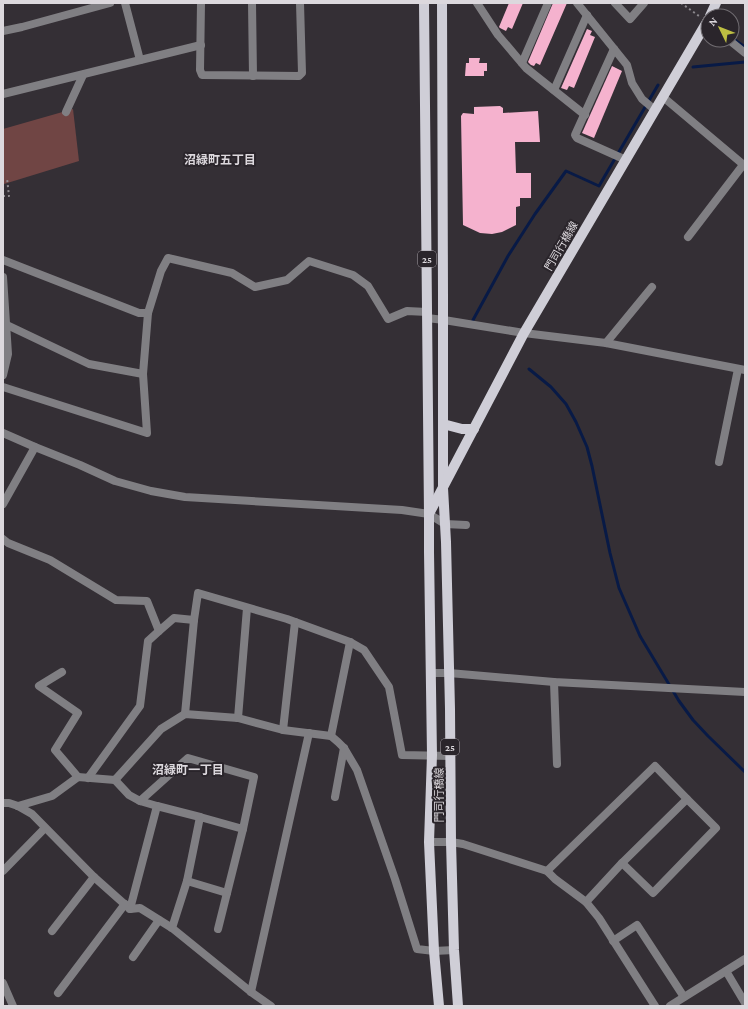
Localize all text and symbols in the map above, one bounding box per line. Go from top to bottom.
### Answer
north arrow [700,8,740,48]
text: N [706,14,720,28]
district label: 沼緑町五丁目 [184,153,256,167]
street label: 門司行橋線 [542,219,580,273]
road number: 25 [418,251,436,267]
road number: 25 [441,739,459,755]
district label: 沼緑町一丁目 [152,763,224,777]
street label: 門司行橋線 [433,768,445,823]

